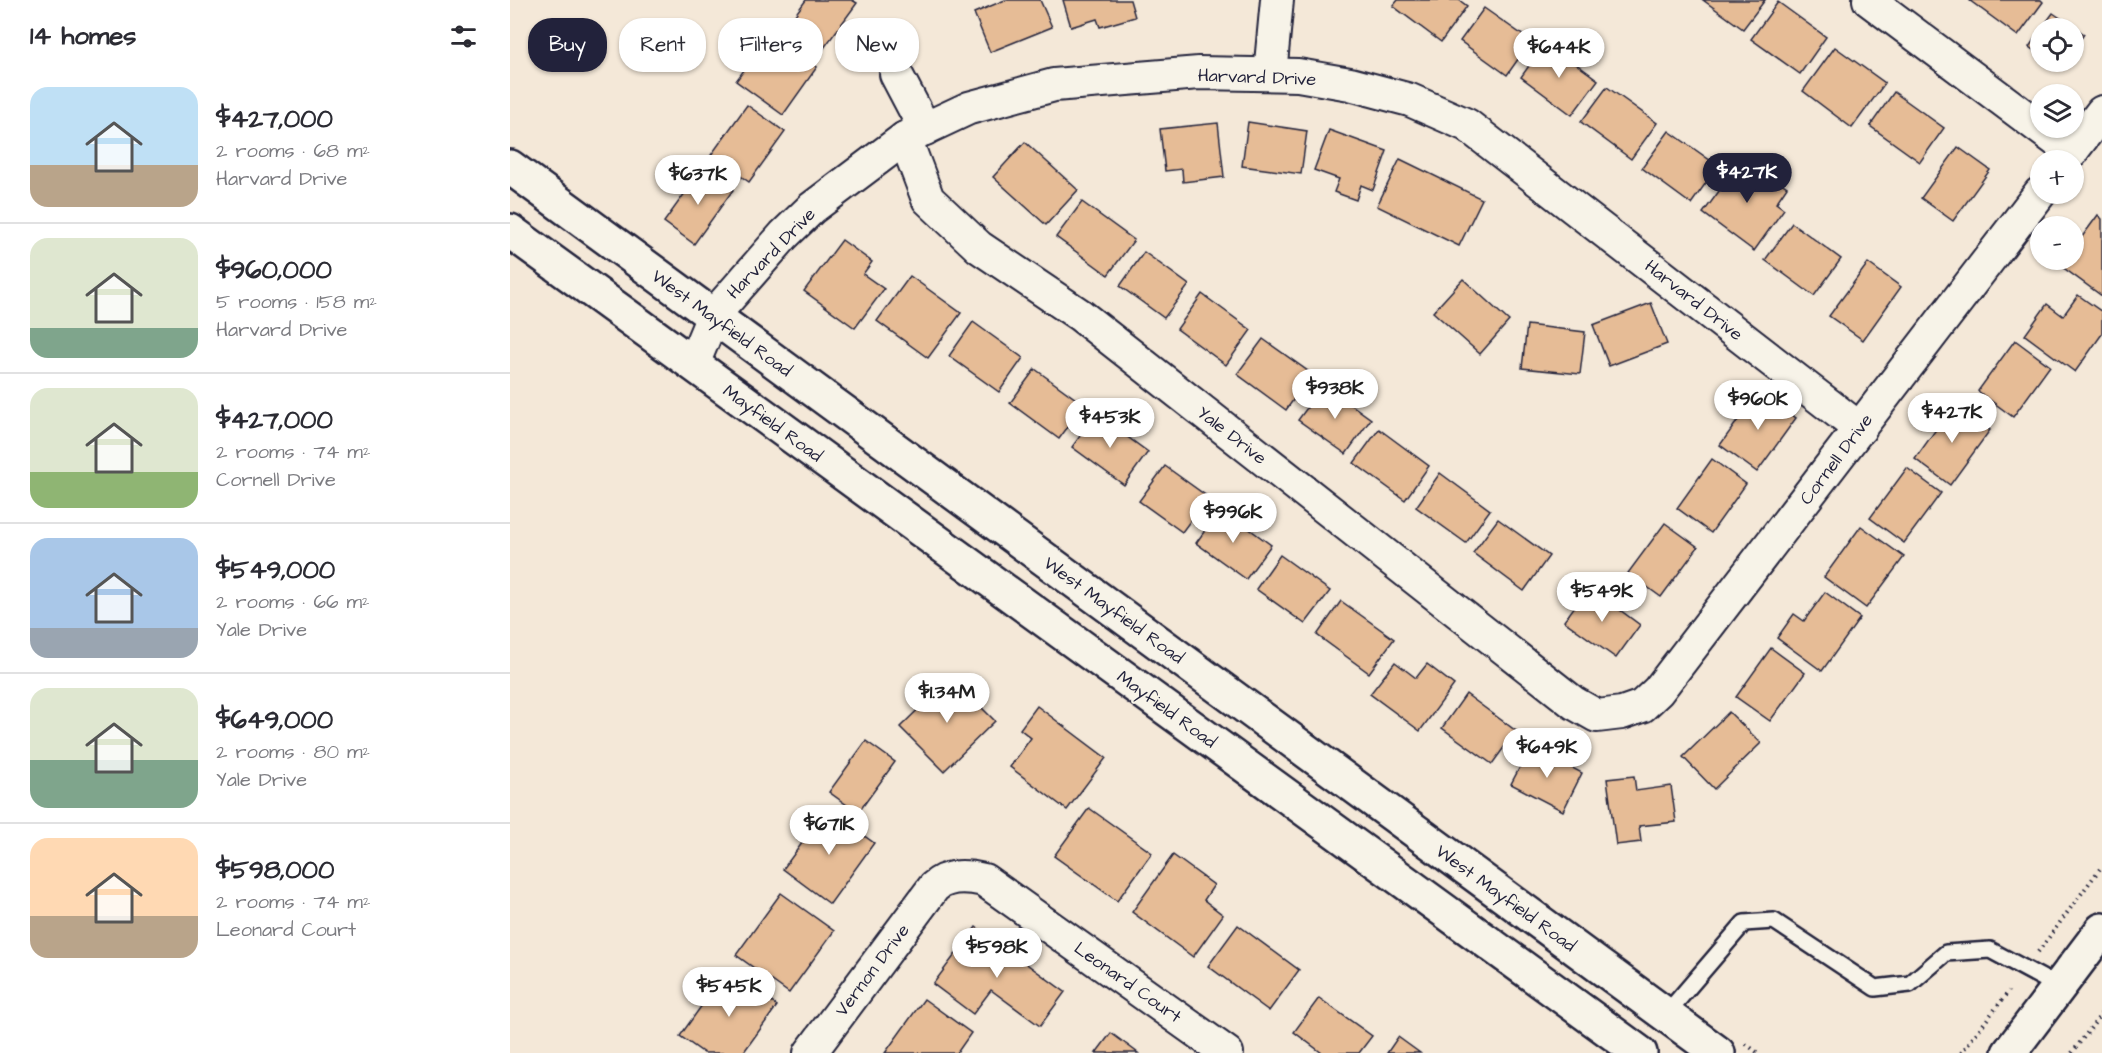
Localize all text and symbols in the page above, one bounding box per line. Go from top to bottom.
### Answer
text: 14 homes [30,18,136,54]
chip: Buy [528,18,607,72]
chip: Rent [619,18,706,72]
chip: Filters [718,18,823,72]
chip: New [835,18,919,72]
map controls [2030,18,2084,270]
button: locate [2030,18,2084,72]
icon: filters [447,20,480,53]
pin: $644K [1517,28,1601,79]
text: $644K [1527,33,1591,61]
street label: Harvard Drive [1197,63,1317,92]
button: layers [2030,84,2084,138]
text: $427,000 [216,101,333,137]
icon: home [78,111,150,183]
text: 2 rooms · 68 m² [216,137,370,165]
button: + [2030,150,2084,204]
pin: $427K [1705,153,1789,204]
pin: $637K [656,155,740,206]
text: $427K [1717,158,1777,186]
text: $637K [669,160,727,188]
text: Harvard Drive [216,165,347,193]
street label: Harvard Drive [721,202,822,305]
button: − [2030,216,2084,270]
text: $960,000 [216,252,332,288]
street label: Harvard Drive [1639,254,1748,347]
icon: home [78,262,150,334]
street label: West Mayfield Road [646,264,797,384]
text: 5 rooms · 158 m² [216,288,377,316]
text: Harvard Drive [216,316,347,344]
pin: $938K [1293,369,1377,420]
text: $938K [1306,374,1364,402]
street label: Mayfield Road [717,379,828,469]
pin: $960K [1716,380,1800,431]
text: $960K [1728,385,1788,413]
pin: $427K [1910,393,1994,444]
pin: $453K [1068,398,1152,449]
text: $427K [1922,398,1982,426]
street label: Yale Drive [1192,400,1272,471]
text: $427,000 [216,402,333,438]
text: $453K [1079,403,1141,431]
street label: Cornell Drive [1794,409,1879,510]
icon: home [78,412,150,484]
text: 2 rooms · 74 m² [216,438,370,466]
text: Cornell Drive [216,466,336,494]
pin: $996K [1191,493,1275,544]
text: $996K [1204,498,1262,526]
street label: West Mayfield Road [1038,551,1189,671]
text: $549,000 [216,552,335,588]
icon: home [78,562,150,634]
pin: $549K [1560,572,1644,623]
text: $549K [1571,577,1633,605]
text: 2 rooms · 66 m² [216,588,370,616]
text: Yale Drive [216,616,307,644]
street label: Mayfield Road [1111,665,1222,755]
pin: $1.34M [898,673,996,724]
text: $1.34M [919,678,975,706]
text: $649,000 [216,702,333,738]
icon: home [78,712,150,784]
pin: $649K [1505,728,1589,779]
text: $649K [1517,733,1577,761]
text: 2 rooms · 80 m² [216,738,370,766]
text: Yale Drive [216,766,307,794]
pin: $671K [787,805,871,856]
text: $671K [804,810,854,838]
street label: West Mayfield Road [1430,839,1581,959]
text: $598,000 [216,852,334,888]
icon: home [78,862,150,934]
text: 2 rooms · 74 m² [216,888,370,916]
text: Leonard Court [216,916,356,944]
street label: Vernon Drive [829,919,916,1022]
pin: $598K [955,928,1039,979]
text: $598K [966,933,1028,961]
street label: Leonard Court [1069,936,1187,1029]
pin: $545K [687,967,771,1018]
text: $545K [696,972,762,1000]

